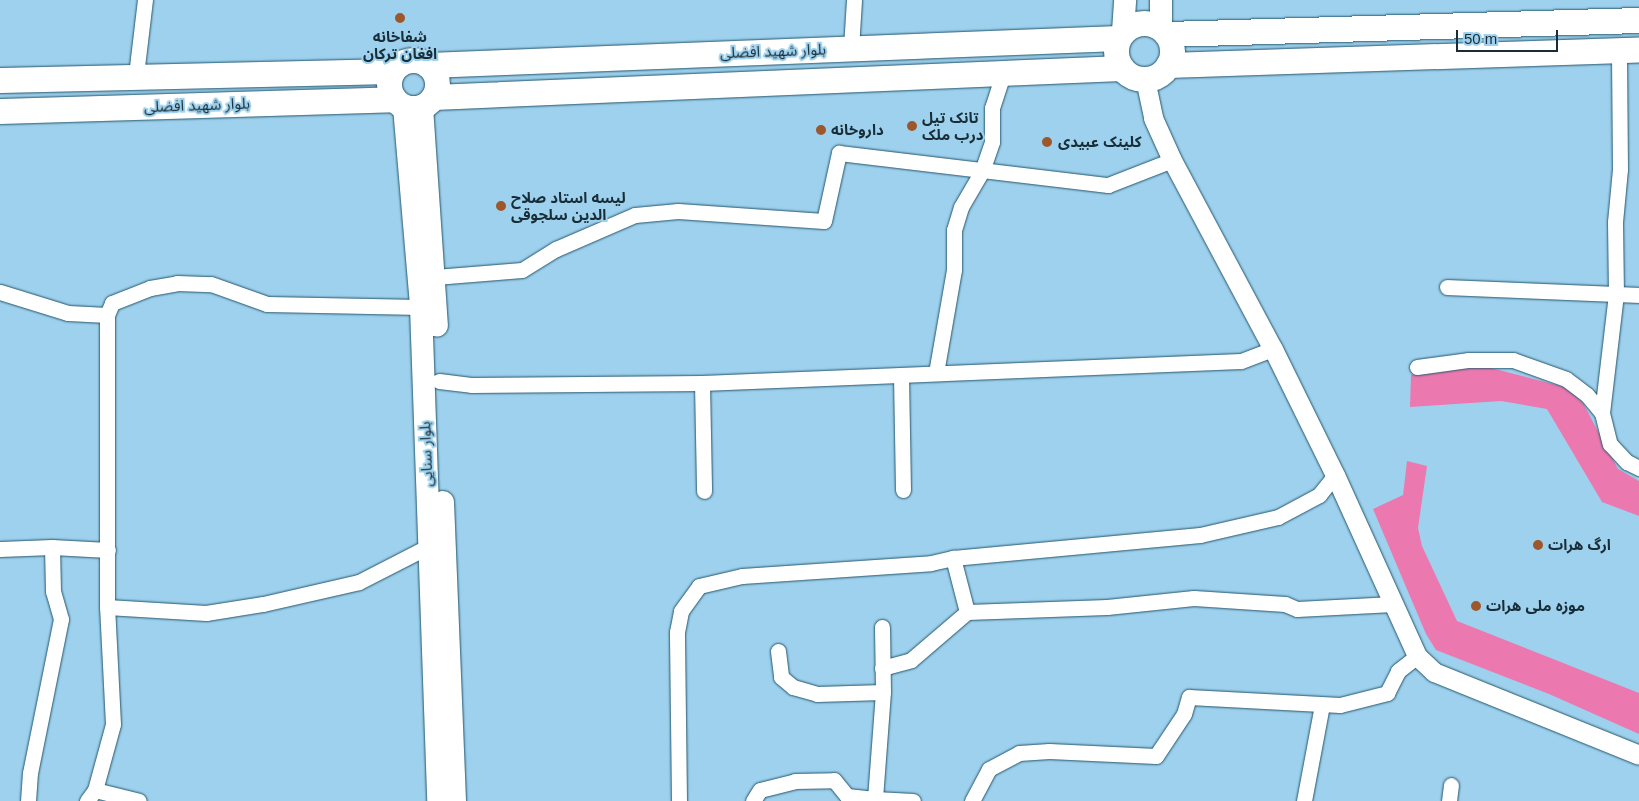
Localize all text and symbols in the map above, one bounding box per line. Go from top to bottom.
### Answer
marker: شفاخانه افغان ترکان [393,11,407,25]
scale bar [1459,20,1562,52]
place label: شفاخانه افغان ترکان [363,27,437,62]
text: 50 m [1464,30,1497,47]
street label: بلوار شهید افضلی [720,40,826,62]
street label: بلوار شهید افضلی [144,94,250,116]
place label: تانک تیل درب ملک [922,108,984,143]
marker: تانک تیل درب ملک [906,120,918,132]
place label: داروخانه [831,121,884,139]
marker: داروخانه [815,124,827,136]
place label: کلینک عبیدی [1058,133,1141,151]
marker: کلینک عبیدی [1040,135,1054,149]
place label: لیسه استاد صلاح الدین سلجوقی [511,188,626,223]
marker: لیسه استاد صلاح الدین سلجوقی [495,200,507,212]
street label: بلوار سنایی [416,421,436,487]
place label: ارگ هرات [1548,536,1611,554]
marker: ارگ هرات [1532,539,1544,551]
place label: موزه ملی هرات [1486,597,1585,615]
marker: موزه ملی هرات [1470,600,1482,612]

